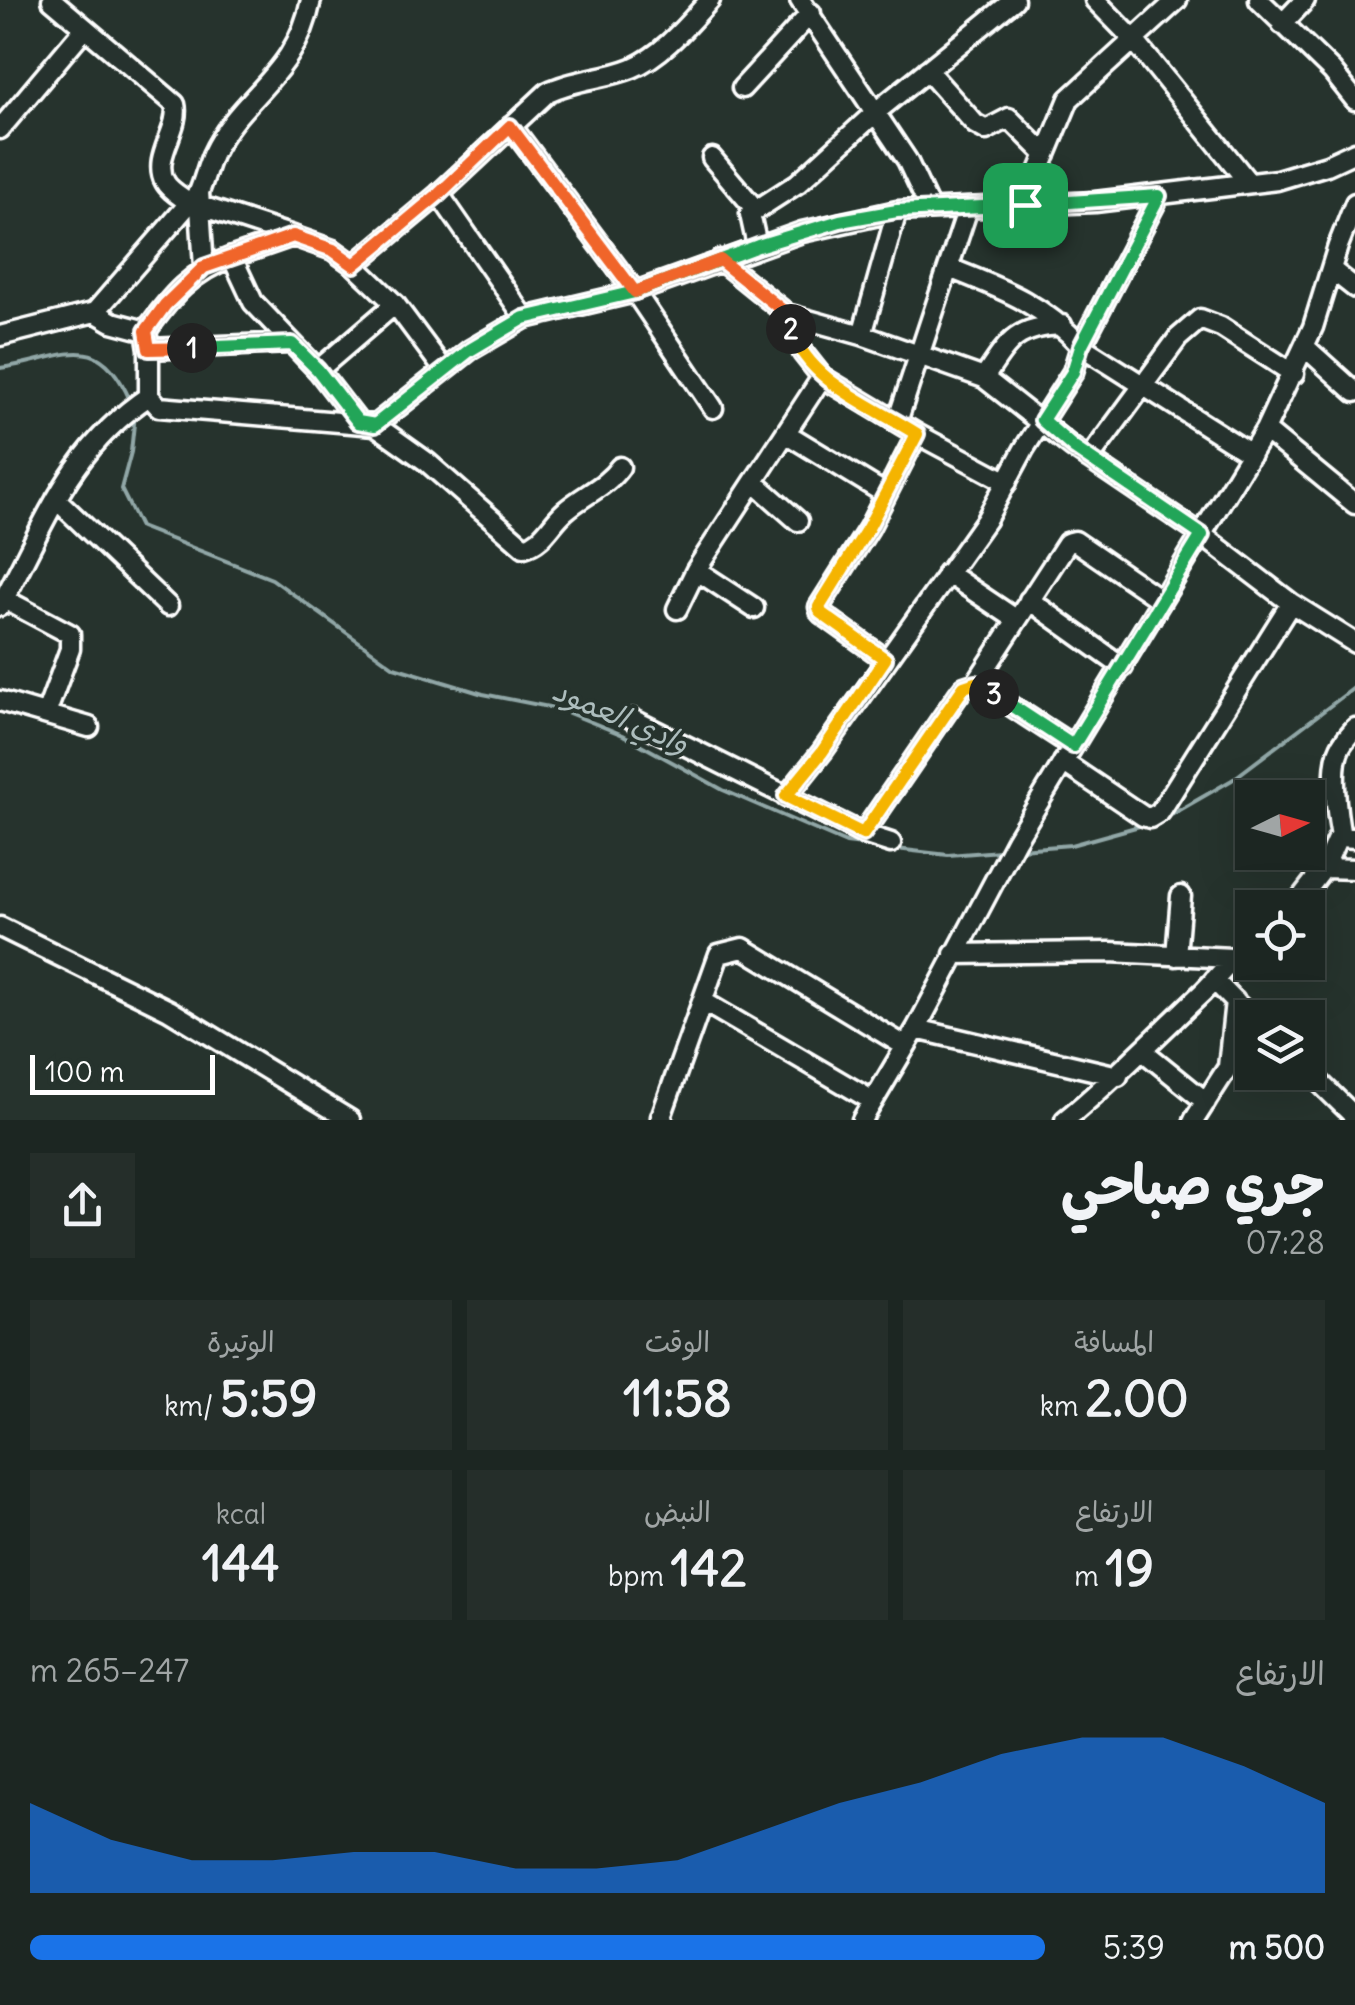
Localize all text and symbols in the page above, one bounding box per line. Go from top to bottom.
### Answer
pin [983,163,1068,248]
icon: arrive [998,178,1053,233]
pin: 2 [766,304,816,354]
text: 2 [783,311,799,347]
pin: 1 [167,323,217,373]
text: 1 [186,330,198,366]
pin: 3 [969,669,1019,719]
water label: وادي العمود [546,670,695,764]
text: 3 [986,676,1002,712]
north arrow [1235,780,1325,870]
map controls [1235,780,1325,1090]
button: locate [1235,890,1325,980]
button: layers [1235,1000,1325,1090]
scale bar [30,1050,215,1094]
text: 100 m [45,1054,124,1090]
text: جري صباحي [1061,1150,1325,1219]
button: share [30,1153,135,1258]
text: 07:28 [1246,1222,1325,1263]
text: الوتيرة [207,1324,275,1360]
text: الوقت [645,1324,710,1360]
text: المسافة [1074,1324,1154,1360]
text: 5:59 [220,1367,317,1430]
text: 11:58 [623,1367,732,1430]
text: 2.00 [1085,1367,1189,1430]
text: /km [164,1388,220,1424]
text: km [1040,1388,1085,1424]
text: النبض [644,1494,711,1530]
text: الارتفاع [1075,1494,1153,1530]
text: kcal [216,1496,266,1532]
text: 144 [202,1532,280,1595]
text: 142 [671,1537,747,1600]
text: 19 [1105,1537,1154,1600]
text: bpm [608,1558,671,1594]
text: m [1074,1558,1105,1594]
text: 247–265 m [30,1650,189,1691]
text: الارتفاع [1235,1653,1325,1694]
text: 5:39 [1103,1927,1165,1968]
text: 500 m [1229,1927,1325,1968]

